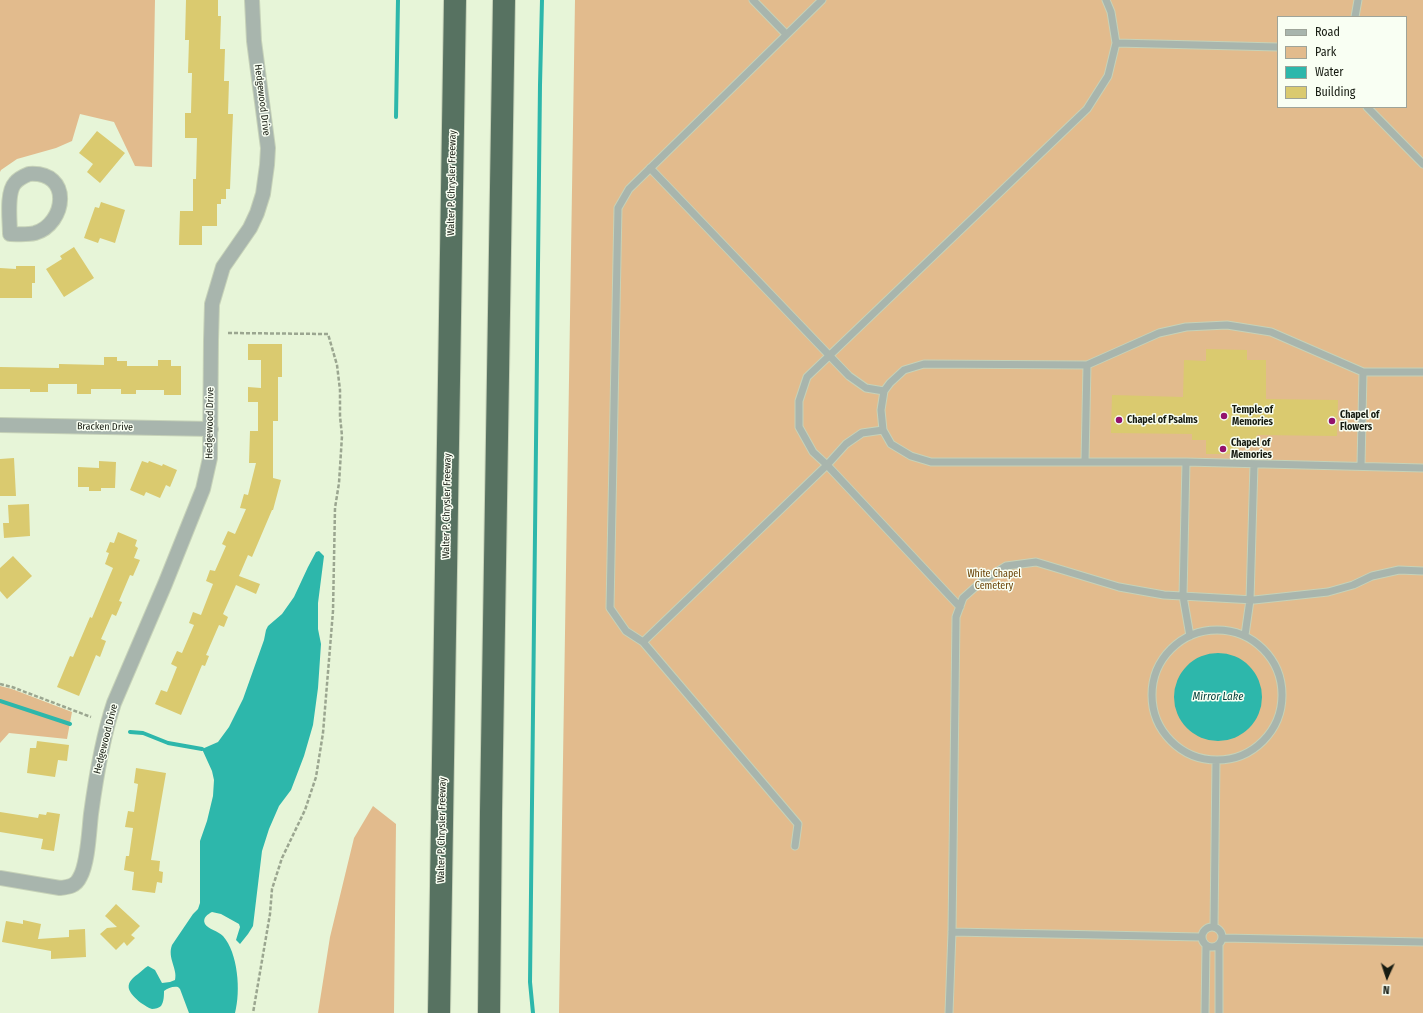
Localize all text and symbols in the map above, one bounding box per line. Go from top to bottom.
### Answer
legend [1277,16,1407,108]
text: Road [1315,25,1340,39]
text: Park [1315,45,1336,59]
street label: Hedgewood Drive [252,64,272,136]
text: Water [1315,65,1343,79]
text: Building [1315,85,1355,99]
street label: Walter P. Chrysler Freeway [445,130,459,236]
street label: Hedgewood Drive [203,387,217,459]
place label: Temple of Memories [1232,404,1273,428]
place label: Chapel of Flowers [1340,409,1379,432]
marker: Temple of Memories [1219,411,1229,421]
place label: Chapel of Psalms [1127,414,1198,426]
marker: Chapel of Psalms [1114,415,1124,425]
marker: Chapel of Flowers [1327,416,1337,426]
street label: Bracken Drive [77,421,133,433]
place label: Chapel of Memories [1231,437,1272,460]
marker: Chapel of Memories [1218,444,1228,454]
street label: Walter P. Chrysler Freeway [440,453,454,559]
park label: White Chapel Cemetery [967,568,1021,592]
water label: Mirror Lake [1193,690,1243,704]
street label: Hedgewood Drive [91,703,121,775]
street label: Walter P. Chrysler Freeway [435,777,449,883]
north arrow [1367,957,1407,997]
text: N [1383,983,1390,996]

